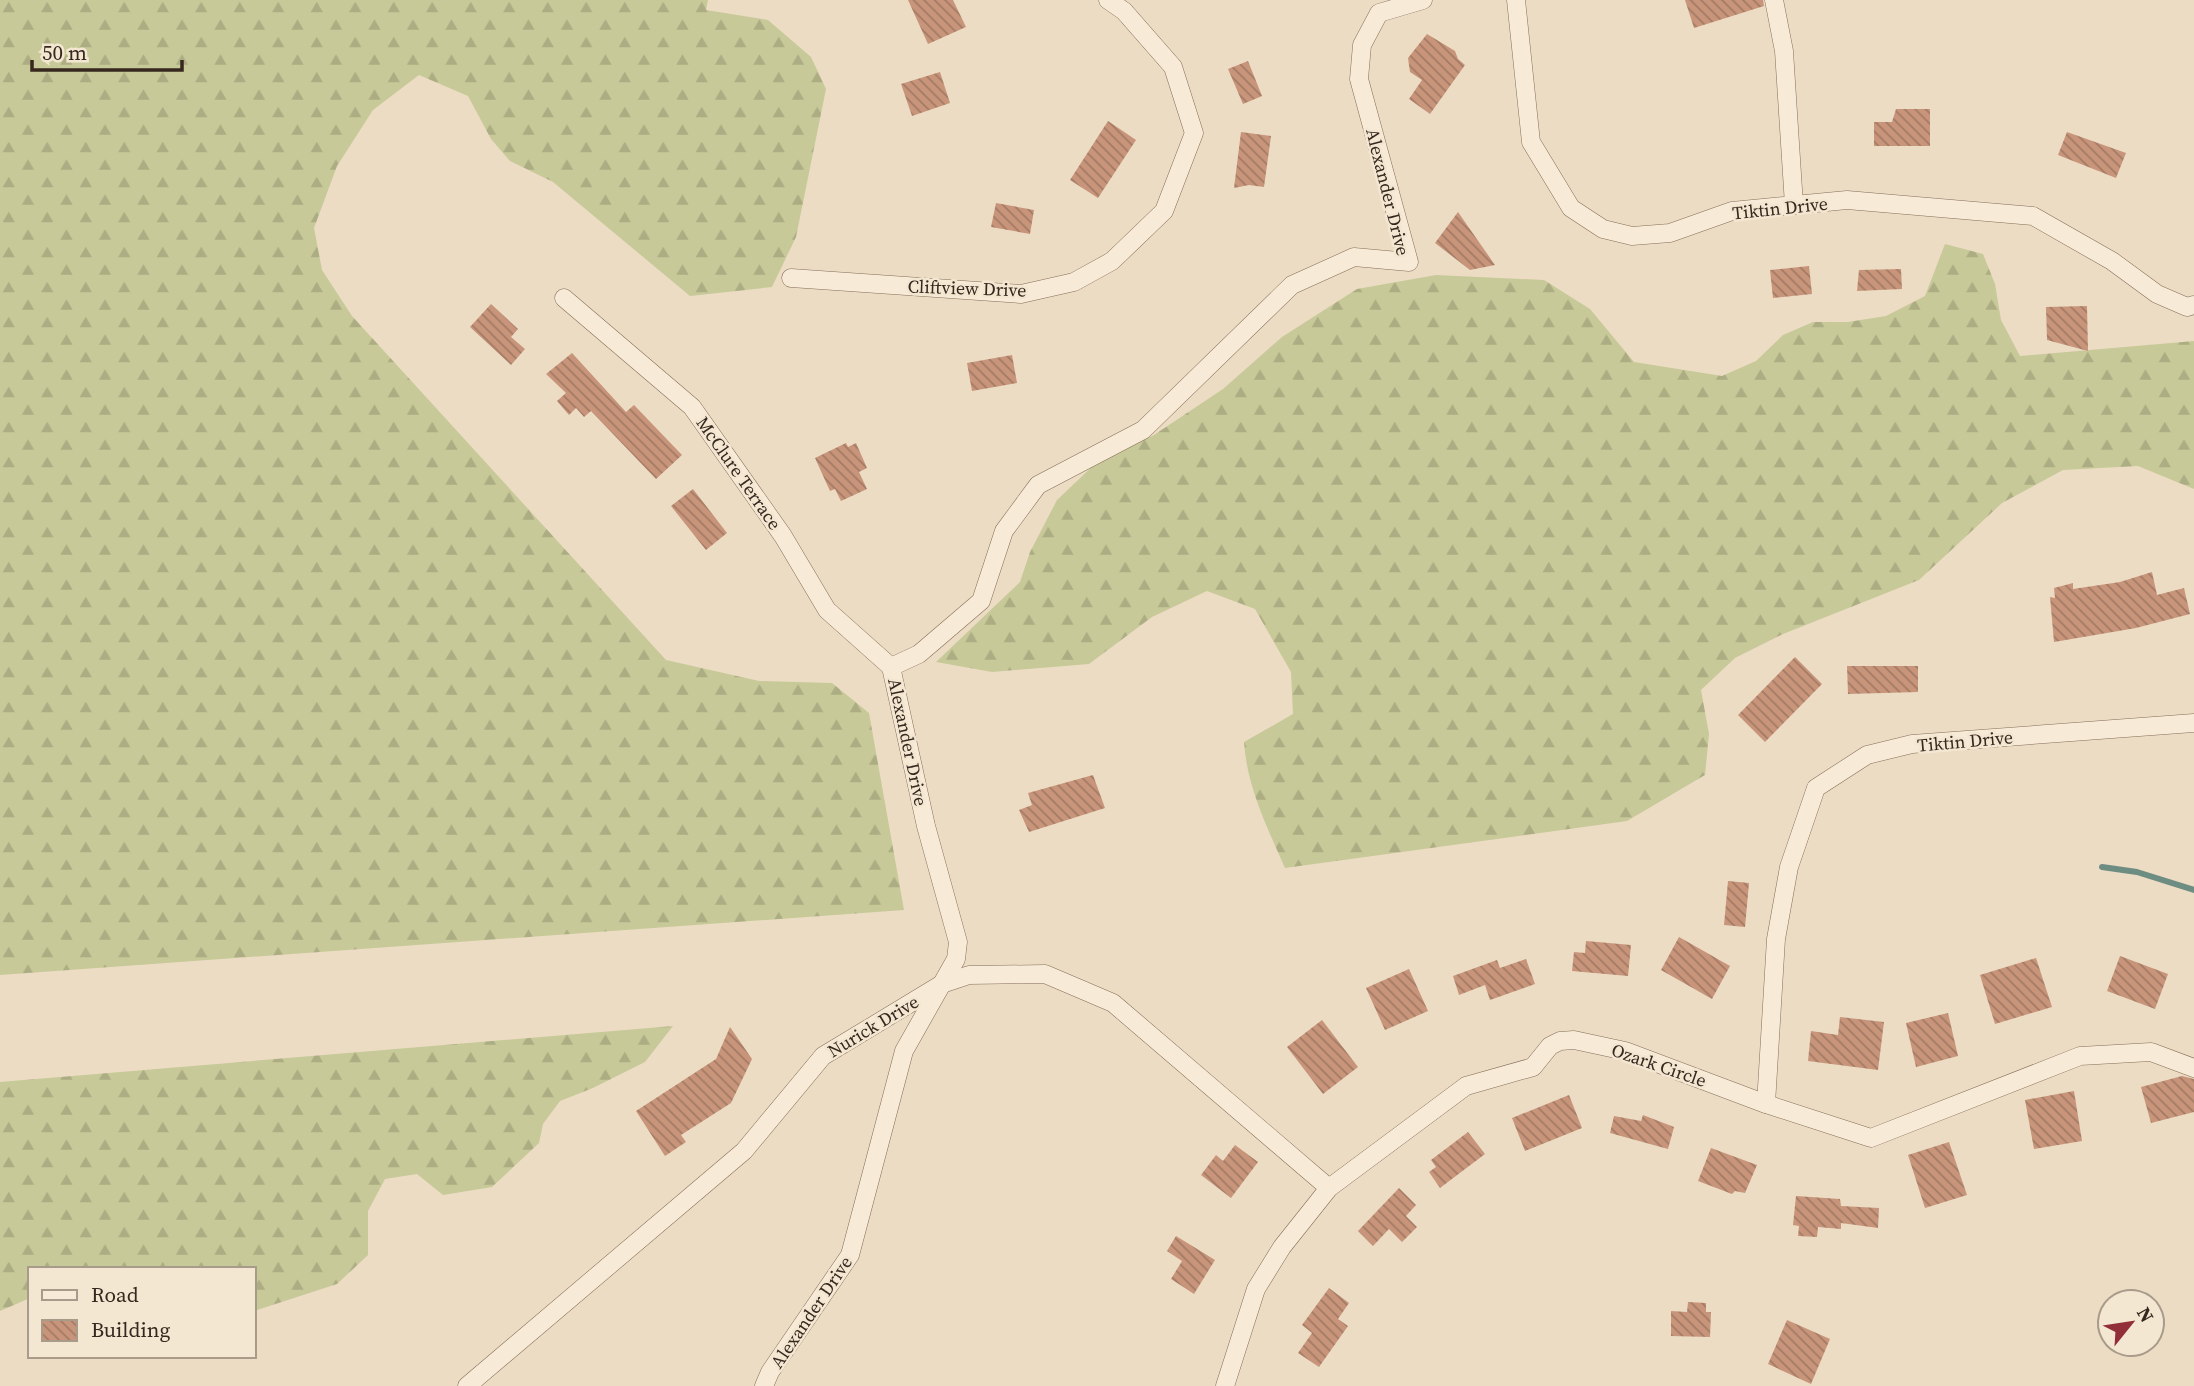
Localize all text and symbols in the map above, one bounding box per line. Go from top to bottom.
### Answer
scale bar [32,28,182,72]
text: 50 m [42,38,87,67]
street label: Alexander Drive [1360,126,1416,258]
street label: Tiktin Drive [1731,191,1829,225]
street label: Cliftview Drive [907,273,1027,303]
street label: McClure Terrace [691,411,787,535]
street label: Alexander Drive [882,676,934,808]
street label: Tiktin Drive [1916,724,2014,758]
street label: Nurick Drive [823,989,923,1063]
street label: Ozark Circle [1608,1037,1710,1093]
street label: Alexander Drive [764,1251,858,1373]
legend [28,1267,256,1358]
text: Road [91,1280,139,1309]
north arrow [2096,1288,2166,1358]
text: N [2131,1302,2161,1327]
text: Building [91,1315,170,1344]

